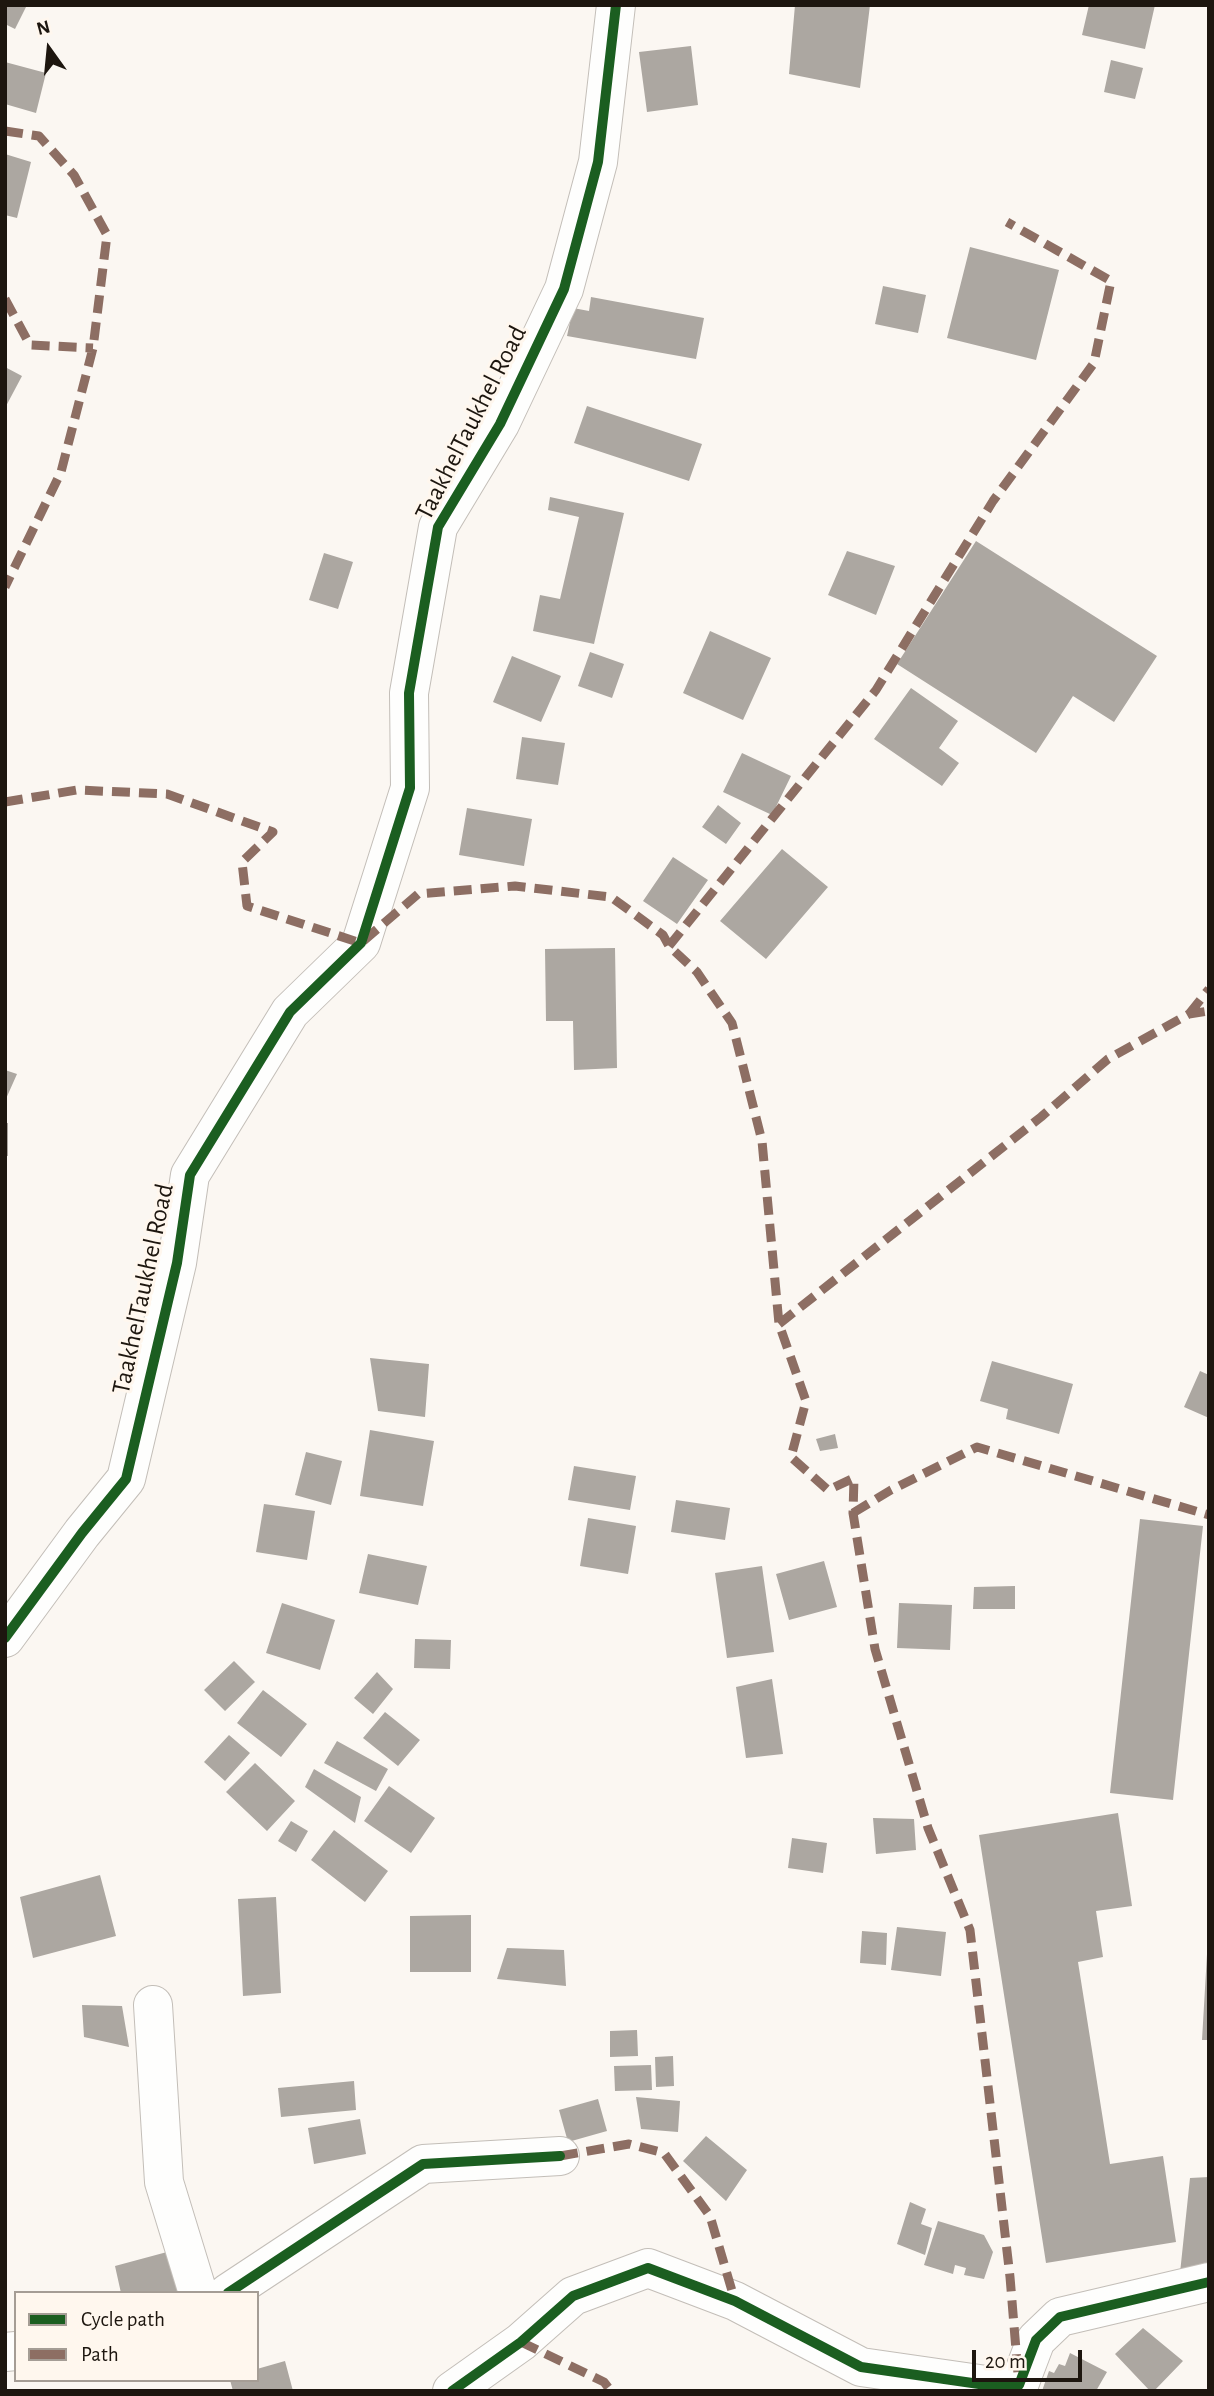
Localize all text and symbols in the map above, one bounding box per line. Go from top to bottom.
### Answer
north arrow [14,14,84,84]
text: N [35,17,52,39]
street label: TaakhelTaukhel Road [408,320,534,526]
street label: TaakhelTaukhel Road [105,1181,181,1397]
legend [14,2291,259,2382]
text: Cycle path [81,2309,165,2330]
scale bar [976,2336,1086,2380]
text: Path [81,2344,119,2365]
text: 20 m [985,2351,1026,2372]

